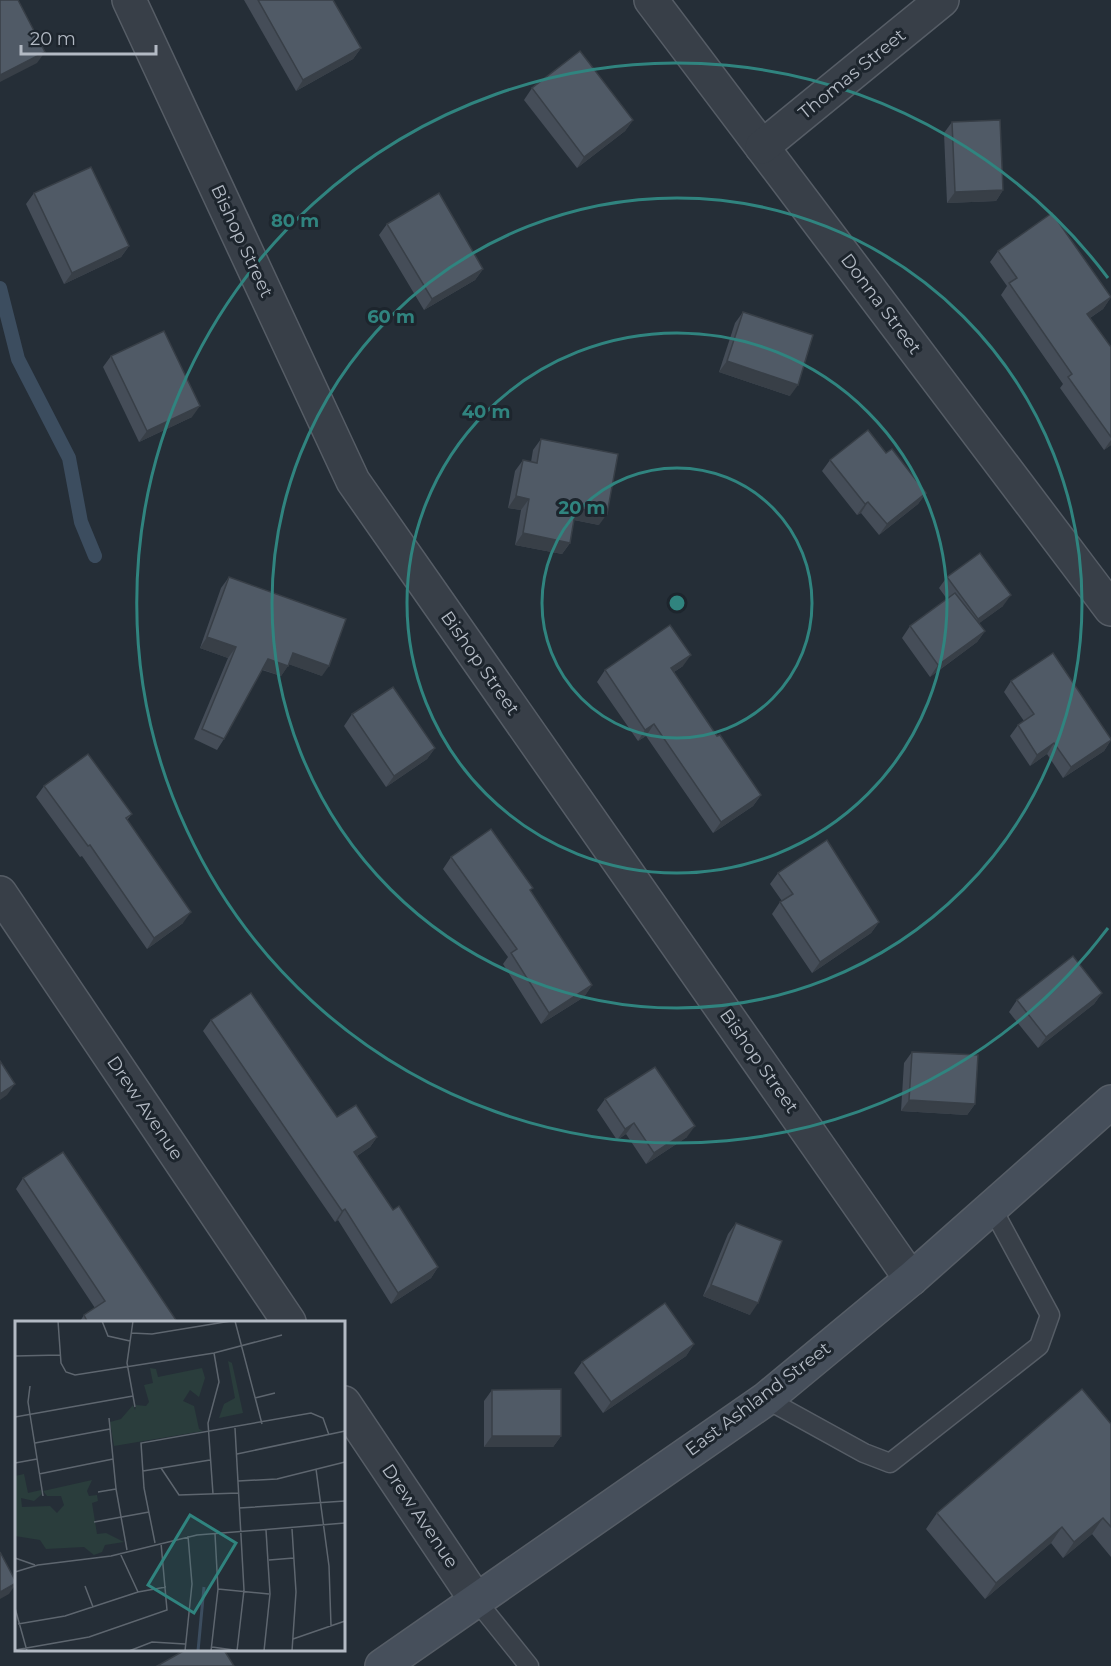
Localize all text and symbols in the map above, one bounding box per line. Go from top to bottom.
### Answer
scale bar [21,18,156,56]
street label: Thomas Street [794,24,910,124]
text: 20 m [30,28,76,50]
street label: Bishop Street [206,181,278,301]
text: 80 m [271,210,319,232]
street label: Donna Street [836,249,926,359]
text: 60 m [367,306,415,328]
text: 40 m [462,401,510,423]
text: 20 m [559,497,605,519]
centre of rings [667,593,687,613]
street label: Bishop Street [436,607,524,719]
street label: Bishop Street [715,1005,803,1117]
street label: Drew Avenue [102,1052,188,1164]
inset map [15,1321,345,1651]
street label: East Ashland Street [681,1337,835,1461]
street label: Drew Avenue [377,1460,463,1572]

